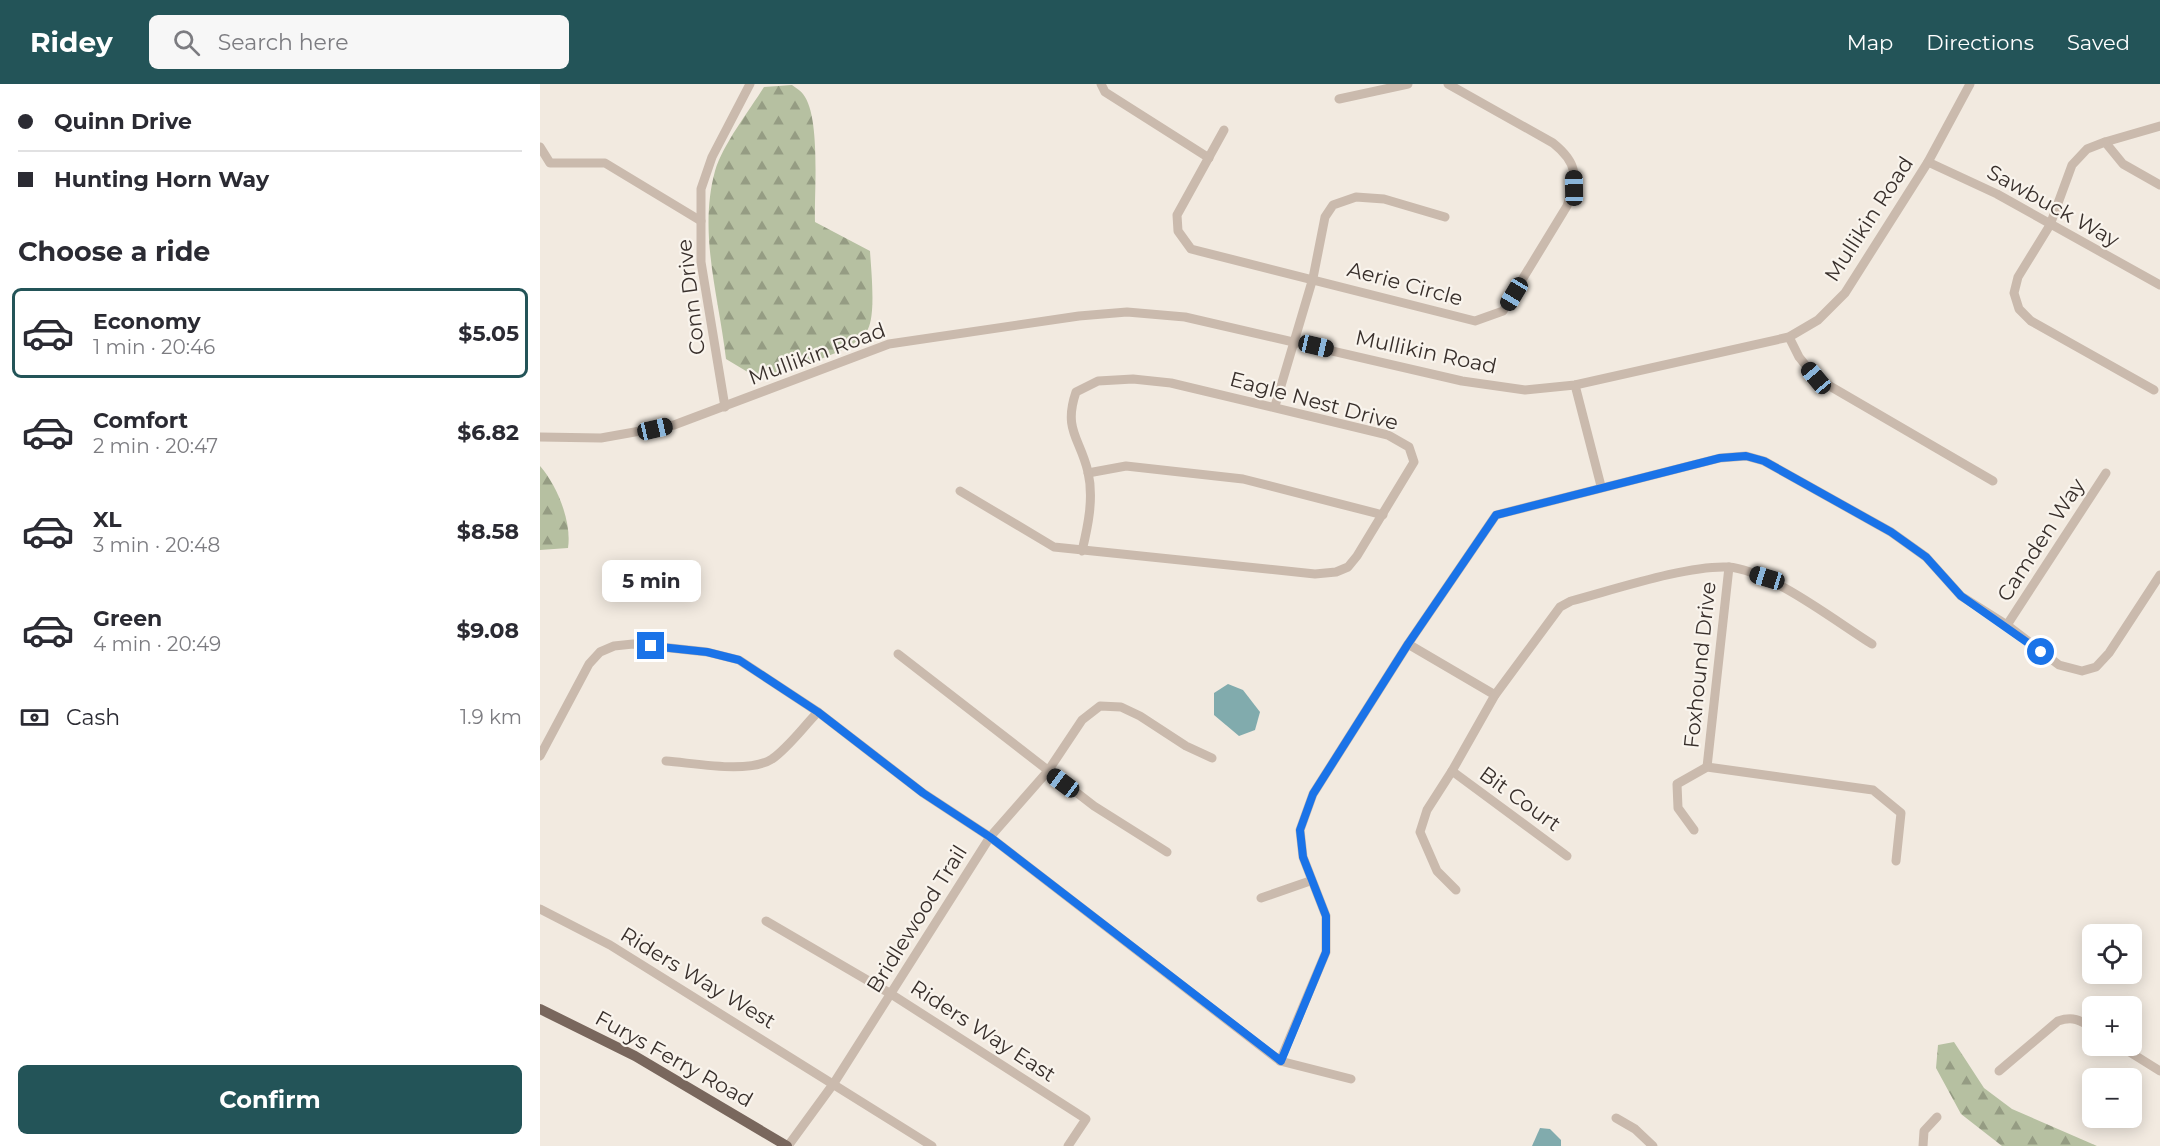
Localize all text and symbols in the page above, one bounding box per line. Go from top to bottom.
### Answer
search box [149,15,569,69]
text: Ridey [30,25,113,59]
icon: search [170,26,203,59]
text: Search here [218,29,349,56]
text: Map [1847,30,1893,55]
text: Directions [1926,30,2034,55]
text: Saved [2067,30,2130,55]
text: Quinn Drive [54,108,192,135]
street label: Mullikin Road [1819,152,1918,286]
street label: Sawbuck Way [1983,159,2124,252]
text: Hunting Horn Way [54,166,269,193]
car [1565,170,1583,206]
text: Choose a ride [18,235,210,268]
street label: Conn Drive [671,238,710,356]
street label: Aerie Circle [1345,256,1466,311]
car [1497,274,1531,314]
icon: car [21,306,75,360]
text: Economy [93,308,201,335]
street label: Mullikin Road [745,317,889,390]
text: $5.05 [458,320,519,347]
street label: Mullikin Road [1353,324,1499,379]
car [1296,333,1336,359]
text: 1 min · 20:46 [93,335,215,359]
car [1798,358,1834,398]
street label: Eagle Nest Drive [1227,366,1401,435]
icon: car [21,405,75,459]
text: Comfort [93,407,188,434]
car [635,416,675,442]
text: $6.82 [457,419,519,446]
text: 2 min · 20:47 [93,434,218,458]
street label: Camden Way [1992,473,2090,606]
icon: car [21,504,75,558]
text: XL [93,506,122,533]
text: $8.58 [457,518,519,545]
text: 3 min · 20:48 [93,533,220,557]
callout: 5 min [602,559,700,601]
car [1747,564,1787,592]
text: 5 min [622,569,681,593]
street label: Foxhound Drive [1678,580,1721,749]
icon: car [21,603,75,657]
text: Green [93,605,162,632]
text: $9.08 [457,617,519,644]
text: 4 min · 20:49 [93,632,221,656]
route end [637,632,664,659]
route start [2027,638,2054,665]
icon: cash [18,701,51,734]
text: Cash [66,704,120,731]
text: 1.9 km [460,705,522,729]
street label: Bit Court [1475,761,1566,836]
car [1043,765,1083,801]
street label: Bridlewood Trail [861,840,972,997]
street label: Riders Way West [616,921,780,1034]
map controls [2082,924,2142,1128]
button: locate [2082,924,2142,984]
street label: Riders Way East [906,974,1061,1087]
button: + [2082,996,2142,1056]
street label: Furys Ferry Road [591,1005,757,1112]
button: Confirm [18,1065,522,1134]
button: − [2082,1068,2142,1128]

